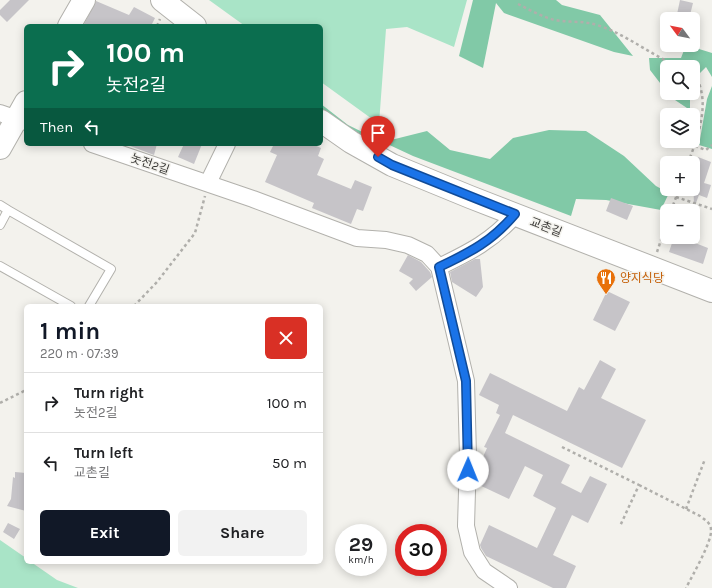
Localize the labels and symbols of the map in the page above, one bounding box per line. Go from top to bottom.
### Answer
north arrow [660,12,700,52]
pin [361,116,395,157]
street label: 놋전2길 [129,151,171,177]
street label: 교촌길 [528,215,564,239]
restaurant icon: 양지식당 [595,267,617,295]
place label: 양지식당 [620,271,664,285]
position arrow [447,449,489,491]
speed limit sign: 30 [395,524,447,576]

